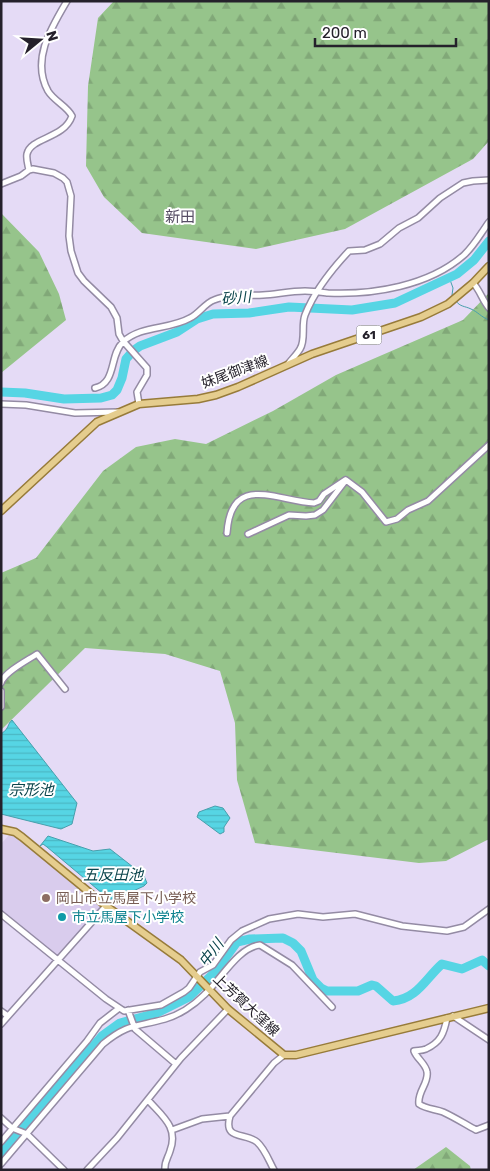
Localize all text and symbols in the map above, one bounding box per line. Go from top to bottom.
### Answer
north arrow [15,15,65,65]
scale bar [315,15,456,47]
text: 200 m [322,24,367,42]
text: N [42,29,62,44]
district label: 新田 [165,208,195,226]
water label: 砂川 [220,288,254,308]
road number: 61 [356,326,382,344]
street label: 妹尾御津線 [199,352,271,392]
water label: 宗形池 [8,781,55,799]
water label: 五反田池 [83,866,145,884]
place label: 岡山市立馬屋下小学校 [56,890,196,907]
marker: 岡山市立馬屋下小学校 [40,892,52,904]
place label: 市立馬屋下小学校 [72,909,184,926]
marker: 市立馬屋下小学校 [56,911,68,923]
water label: 中川 [195,934,229,970]
street label: 上芳賀大窪線 [209,970,283,1040]

